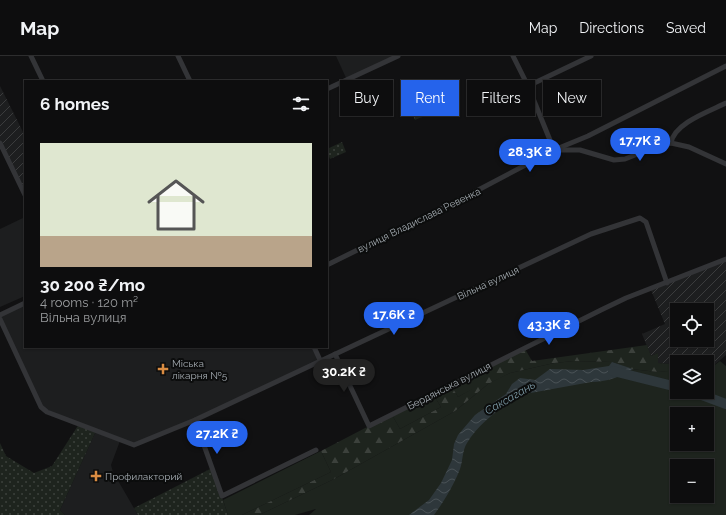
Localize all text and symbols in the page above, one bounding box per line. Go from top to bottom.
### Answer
text: Map [20,17,59,39]
text: Map [529,20,557,36]
text: Directions [579,20,644,36]
text: Saved [666,20,706,36]
chip: Buy [340,80,393,116]
chip: Rent [401,80,459,116]
chip: Filters [467,80,535,116]
chip: New [543,80,601,116]
icon: filters [290,93,312,115]
text: 6 homes [40,94,109,114]
pin: 17.7K ₴ [603,128,677,162]
text: 17.7K ₴ [619,133,661,148]
pin: 28.3K ₴ [493,139,567,173]
text: 28.3K ₴ [508,144,552,159]
icon: home [140,169,212,241]
street label: вулиця Владислава Ревенка [356,185,482,255]
street label: Вільна вулиця [455,264,521,302]
text: 30 200 ₴/mo [40,275,145,295]
text: 4 rooms · 120 m² [40,295,138,310]
pin: 17.6K ₴ [357,302,431,336]
map controls [670,303,714,503]
button: locate [670,303,714,347]
text: 17.6K ₴ [373,307,415,322]
text: Вільна вулиця [40,310,127,325]
pin: 43.3K ₴ [512,312,586,346]
text: 43.3K ₴ [527,317,571,332]
button: layers [670,355,714,399]
place label: Міська лікарня №5 [172,358,228,381]
pin: 30.2K ₴ [307,359,381,393]
street label: Бердянська вулиця [405,360,493,412]
marker: Міська лікарня №5 [157,363,169,375]
text: 30.2K ₴ [322,364,366,379]
water label: Саксагань [483,378,537,418]
button: + [670,407,714,451]
pin: 27.2K ₴ [180,421,254,455]
text: 27.2K ₴ [196,426,238,441]
button: − [670,459,714,503]
marker: Профилакторий [90,470,102,482]
place label: Профилакторий [105,471,182,482]

